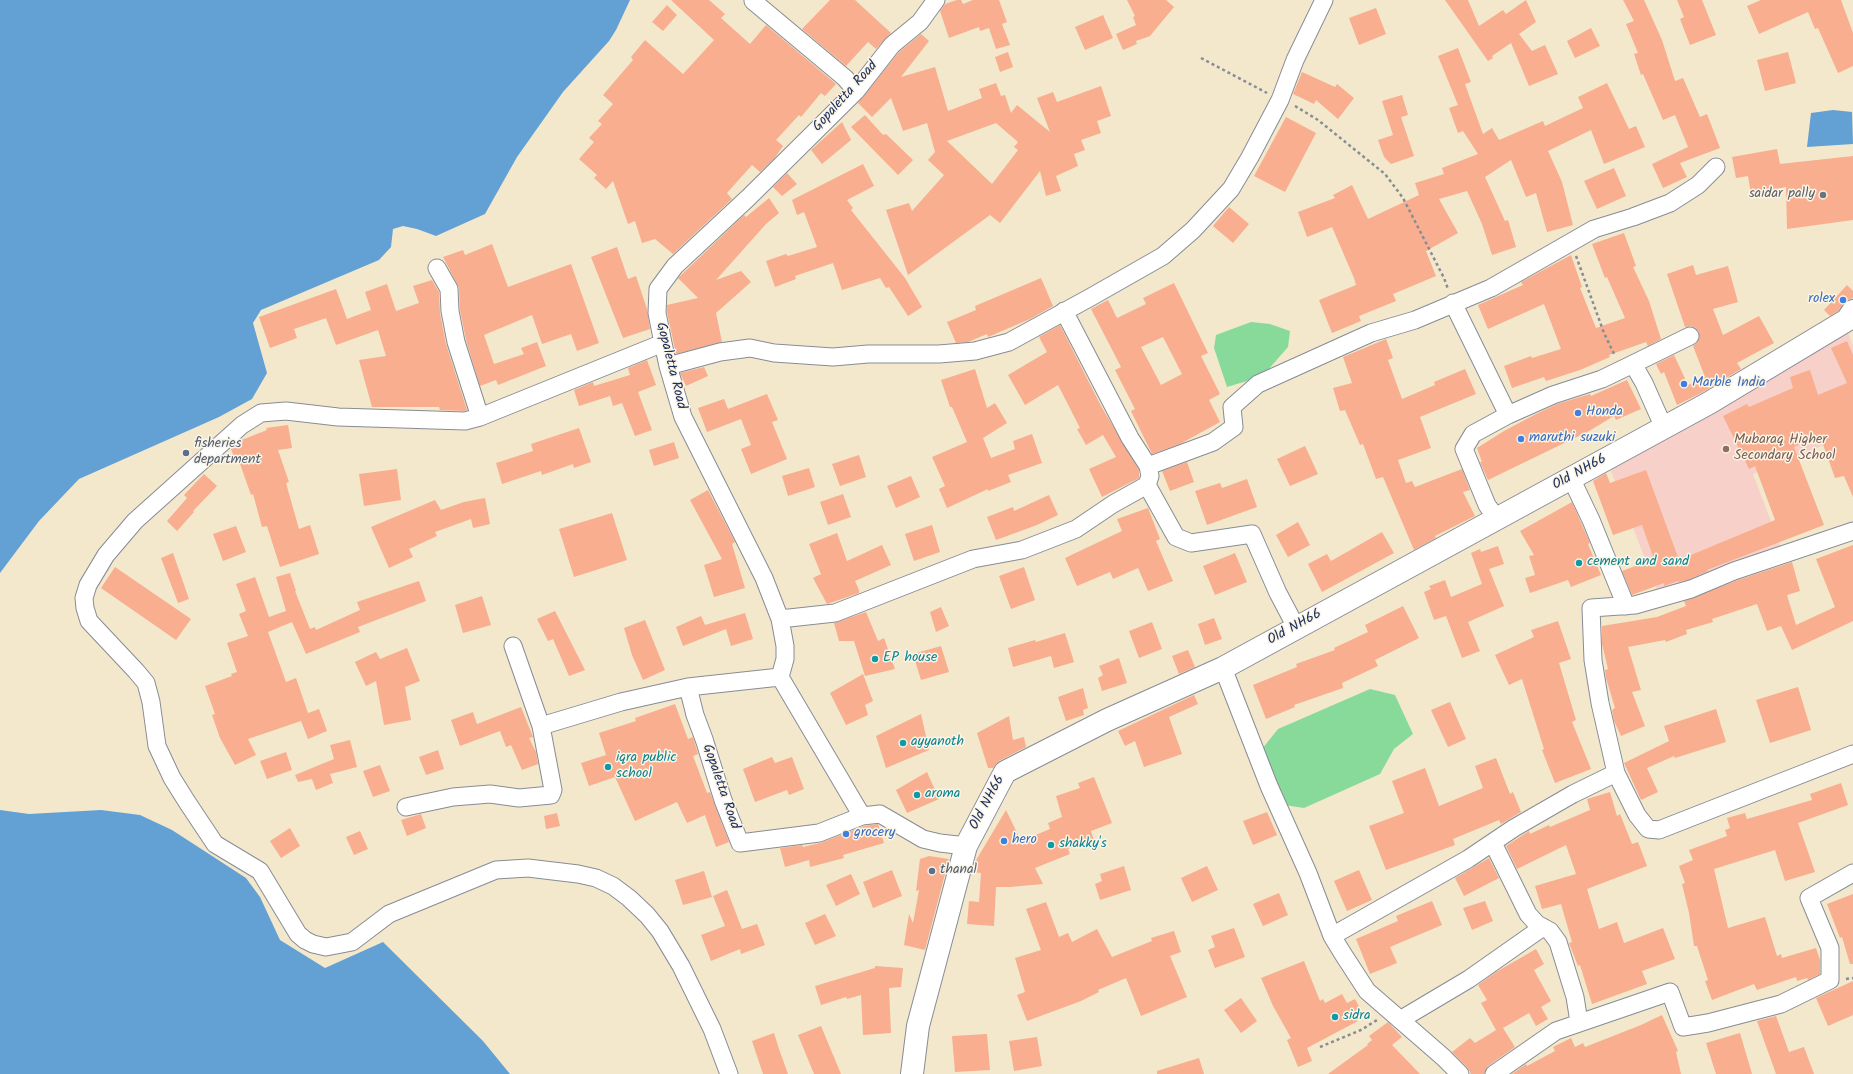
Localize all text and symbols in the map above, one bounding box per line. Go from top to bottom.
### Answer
street label: Gopaletta Road [810,58,882,136]
place label: saidar pally [1749,187,1815,203]
marker: saidar pally [1818,190,1828,200]
place label: rolex [1808,292,1835,308]
marker: rolex [1838,295,1848,305]
street label: Gopaletta Road [651,321,689,411]
place label: Marble India [1692,376,1766,392]
marker: Marble India [1679,379,1689,389]
place label: Honda [1586,405,1623,421]
marker: Honda [1573,408,1583,418]
place label: maruthi suzuki [1529,431,1615,447]
place label: Mubaraq Higher Secondary School [1734,433,1835,466]
marker: maruthi suzuki [1516,434,1526,444]
place label: fisheries department [194,437,261,470]
marker: Mubaraq Higher Secondary School [1721,444,1731,454]
marker: fisheries department [181,448,191,458]
street label: Old NH66 [1550,451,1610,495]
place label: cement and sand [1587,555,1689,571]
marker: cement and sand [1574,558,1584,568]
street label: Old NH66 [1265,606,1325,650]
place label: EP house [883,651,937,667]
marker: EP house [870,654,880,664]
place label: ayyanoth [911,735,964,751]
marker: ayyanoth [898,738,908,748]
street label: Gopaletta Road [698,742,742,832]
place label: iqra public school [616,751,677,784]
marker: iqra public school [603,762,613,772]
street label: Old NH66 [967,773,1009,833]
place label: aroma [925,787,960,803]
marker: aroma [912,790,922,800]
place label: grocery [854,826,895,842]
marker: grocery [841,829,851,839]
place label: hero [1012,833,1037,849]
marker: hero [999,836,1009,846]
place label: shakky's [1059,837,1107,853]
marker: shakky's [1046,840,1056,850]
place label: thanal [940,863,977,879]
marker: thanal [927,866,937,876]
place label: sidra [1343,1009,1370,1025]
marker: sidra [1330,1012,1340,1022]

